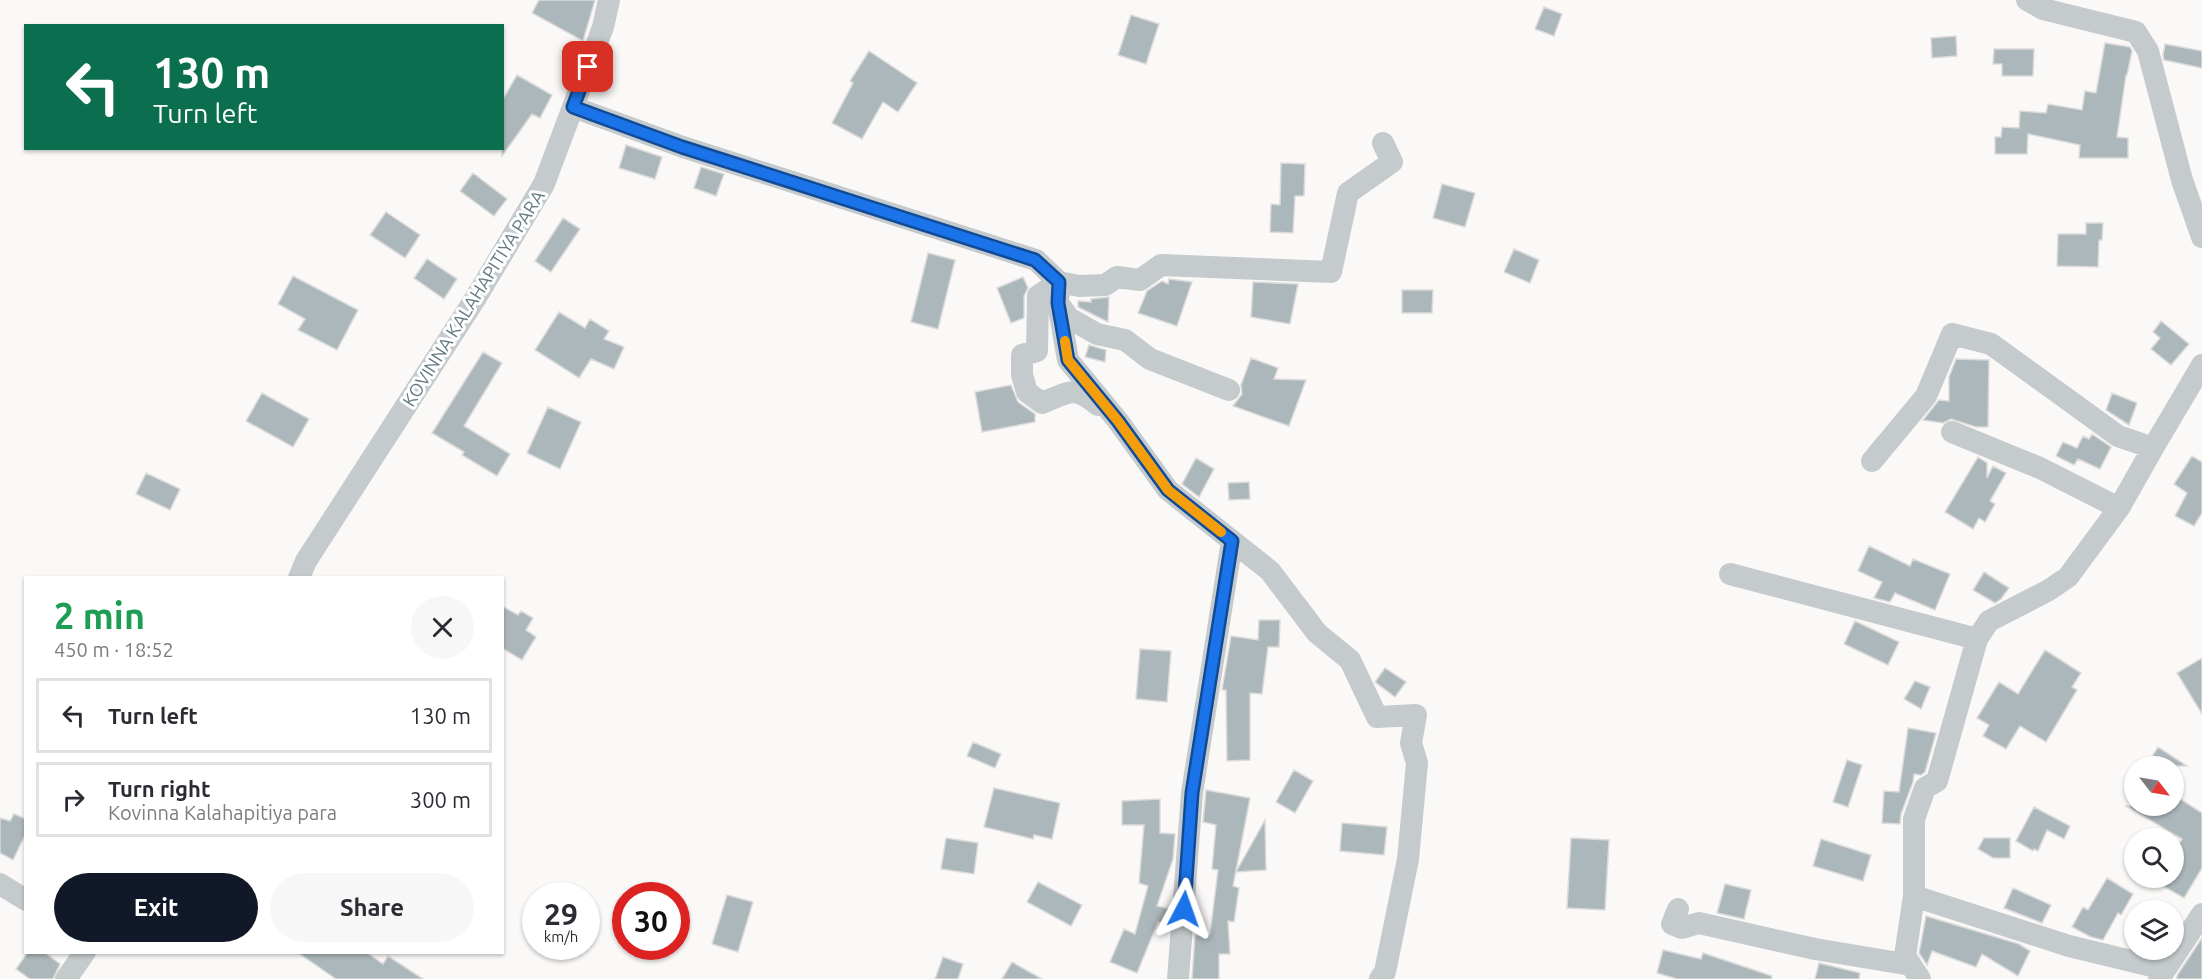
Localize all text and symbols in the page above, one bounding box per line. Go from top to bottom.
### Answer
pin [562,41,613,92]
icon: left [54,48,132,126]
text: 130 m [153,49,270,96]
icon: arrive [571,50,604,83]
text: Turn left [153,98,257,128]
street label: KOVINNA KALAHAPITIYA PARA [398,186,548,410]
text: 2 min [54,595,145,636]
button: close [411,596,474,659]
text: 450 m · 18:52 [54,638,174,661]
icon: left [57,699,90,732]
text: Turn left [108,703,198,728]
text: 130 m [410,703,471,728]
north arrow [2124,756,2184,816]
map controls [2124,756,2184,960]
text: Turn right [108,776,210,801]
icon: right [57,783,90,816]
text: 300 m [410,787,471,812]
text: Kovinna Kalahapitiya para [108,801,337,824]
button: search [2124,828,2184,888]
button: Exit [54,873,258,942]
button: Share [270,873,474,942]
position arrow [1152,877,1216,941]
speed limit sign: 30 [612,882,690,960]
text: 29 [544,897,578,931]
button: layers [2124,900,2184,960]
text: km/h [544,928,578,945]

